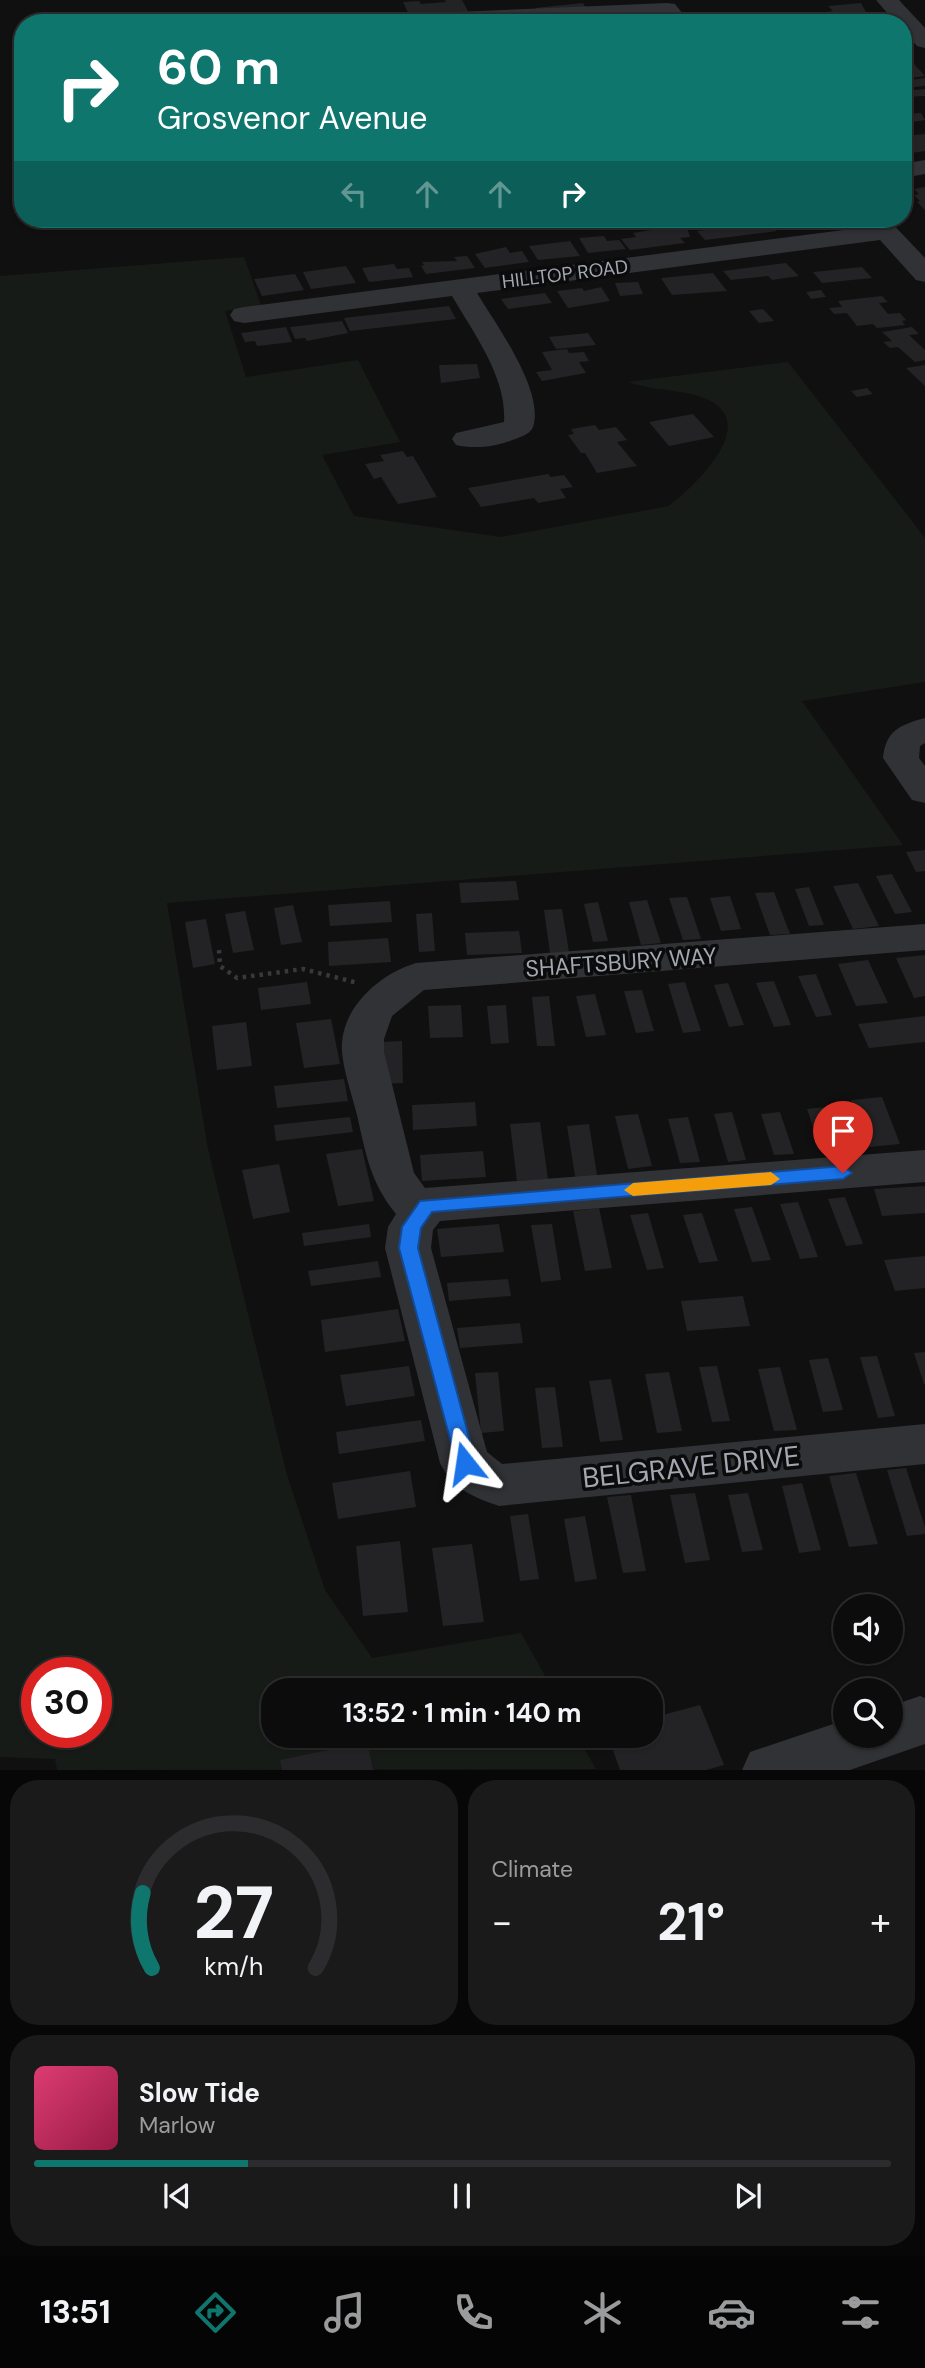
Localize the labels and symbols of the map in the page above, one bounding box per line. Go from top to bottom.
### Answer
street label: HILLTOP ROAD [501,254,629,294]
street label: SHAFTSBURY WAY [524,940,718,984]
pin [813,1101,873,1173]
position arrow [428,1426,502,1500]
street label: BELGRAVE DRIVE [580,1437,802,1497]
speed limit sign: 30 [21,1657,112,1748]

